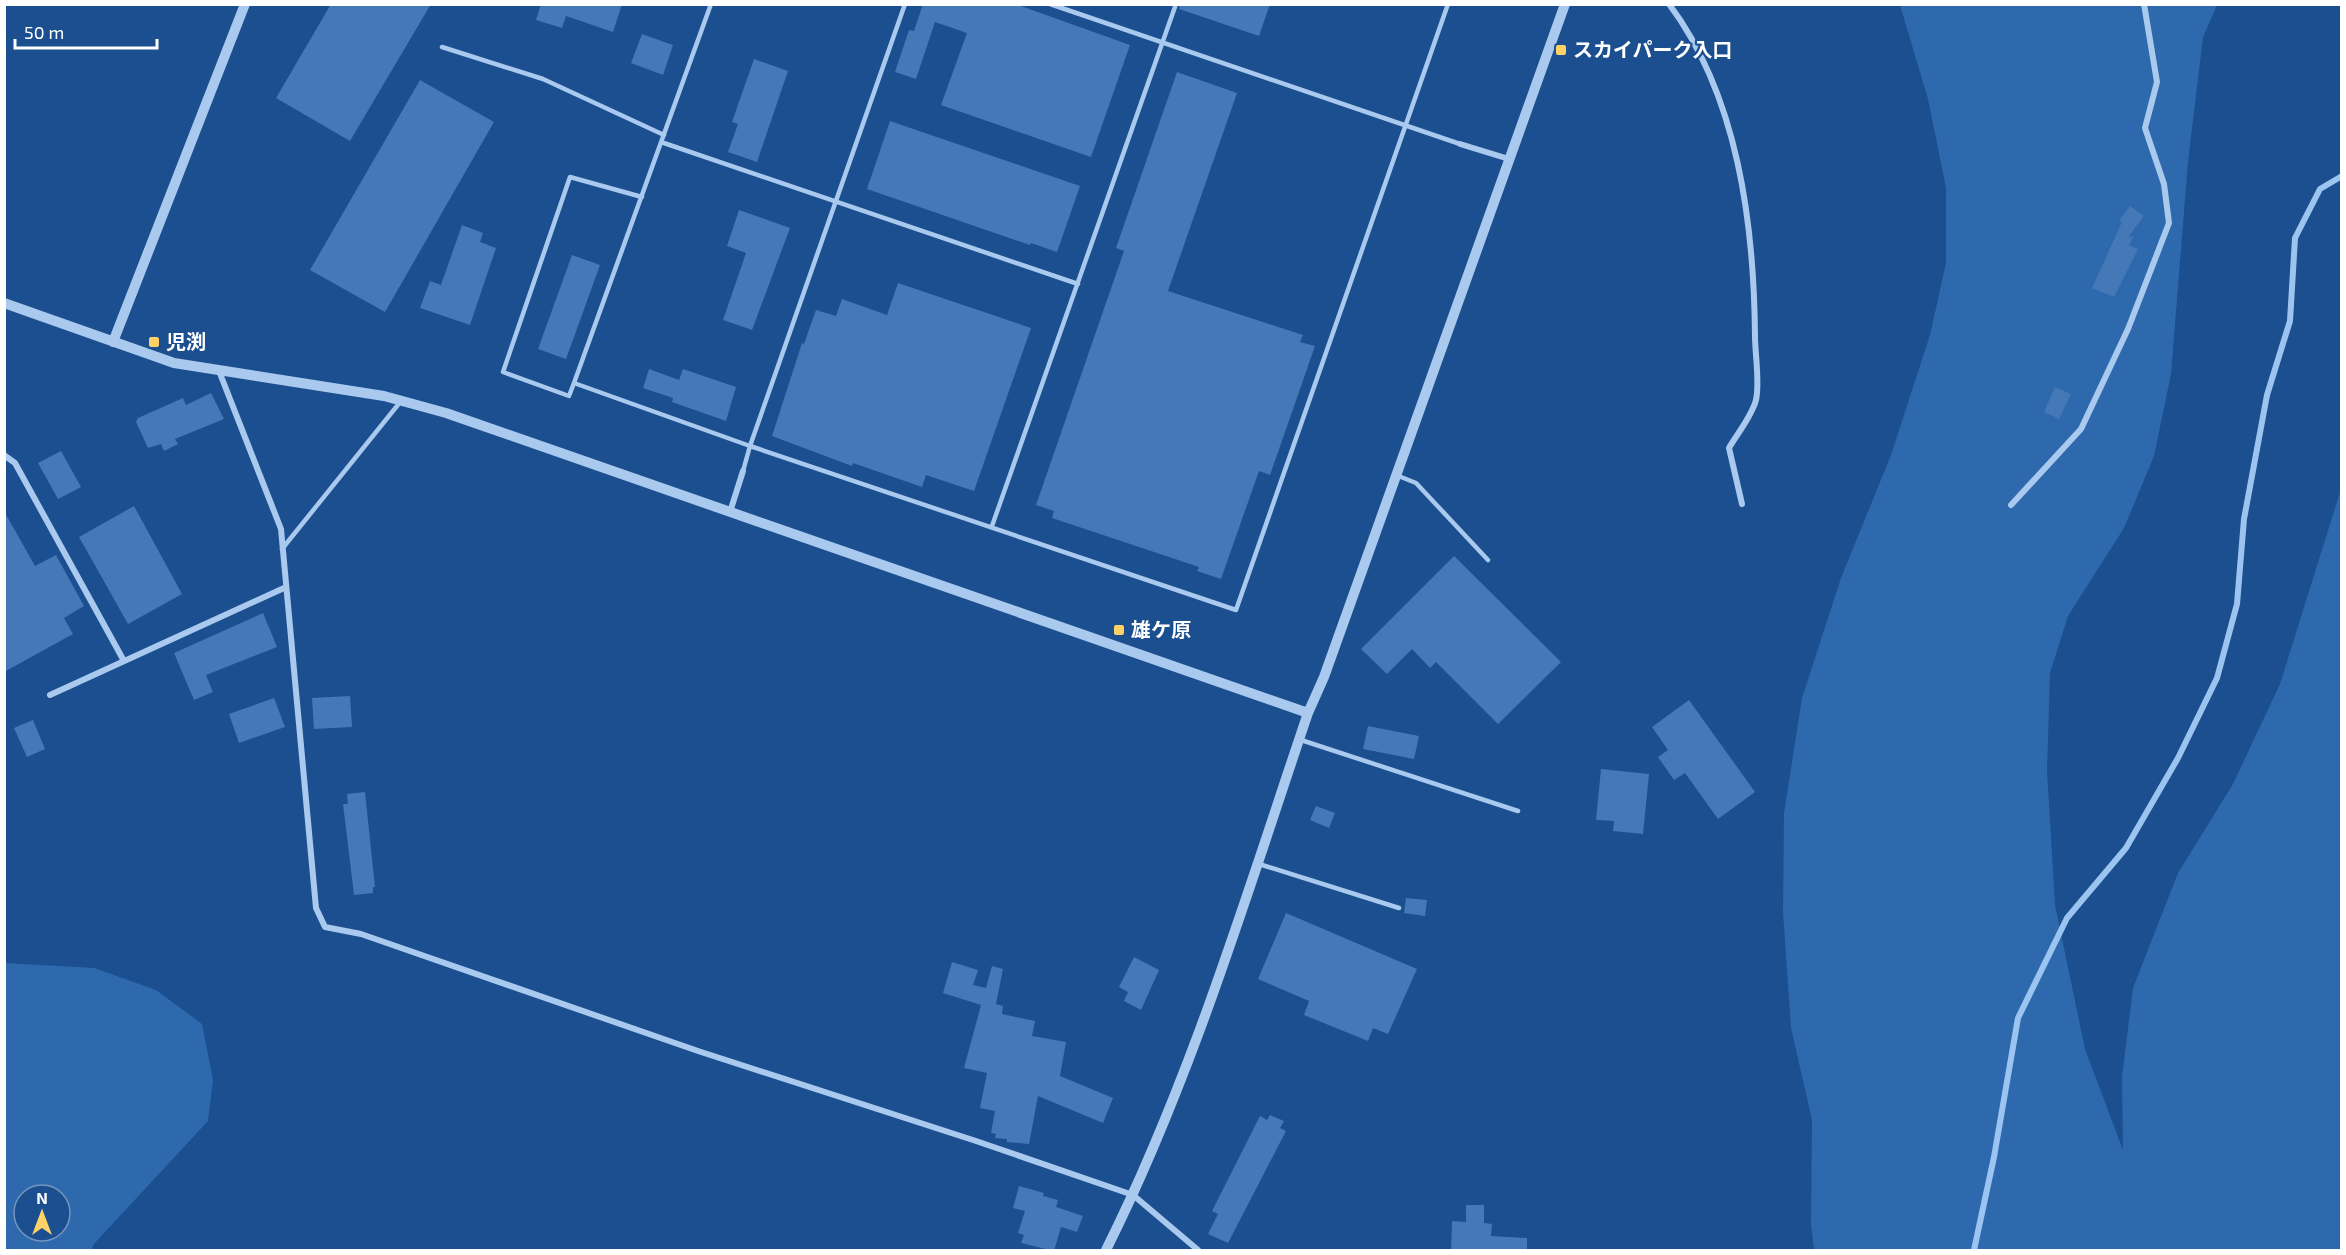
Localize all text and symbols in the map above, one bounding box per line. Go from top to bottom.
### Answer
scale bar [15,12,158,50]
text: 50 m [24,21,64,43]
place label: スカイパーク入口 [1573,37,1733,61]
marker: スカイパーク入口 [1554,43,1568,57]
place label: 児渕 [166,329,206,353]
marker: 児渕 [147,335,161,349]
place label: 雄ケ原 [1131,617,1191,641]
marker: 雄ケ原 [1112,623,1126,637]
north arrow [12,1183,72,1243]
text: N [36,1188,48,1207]

